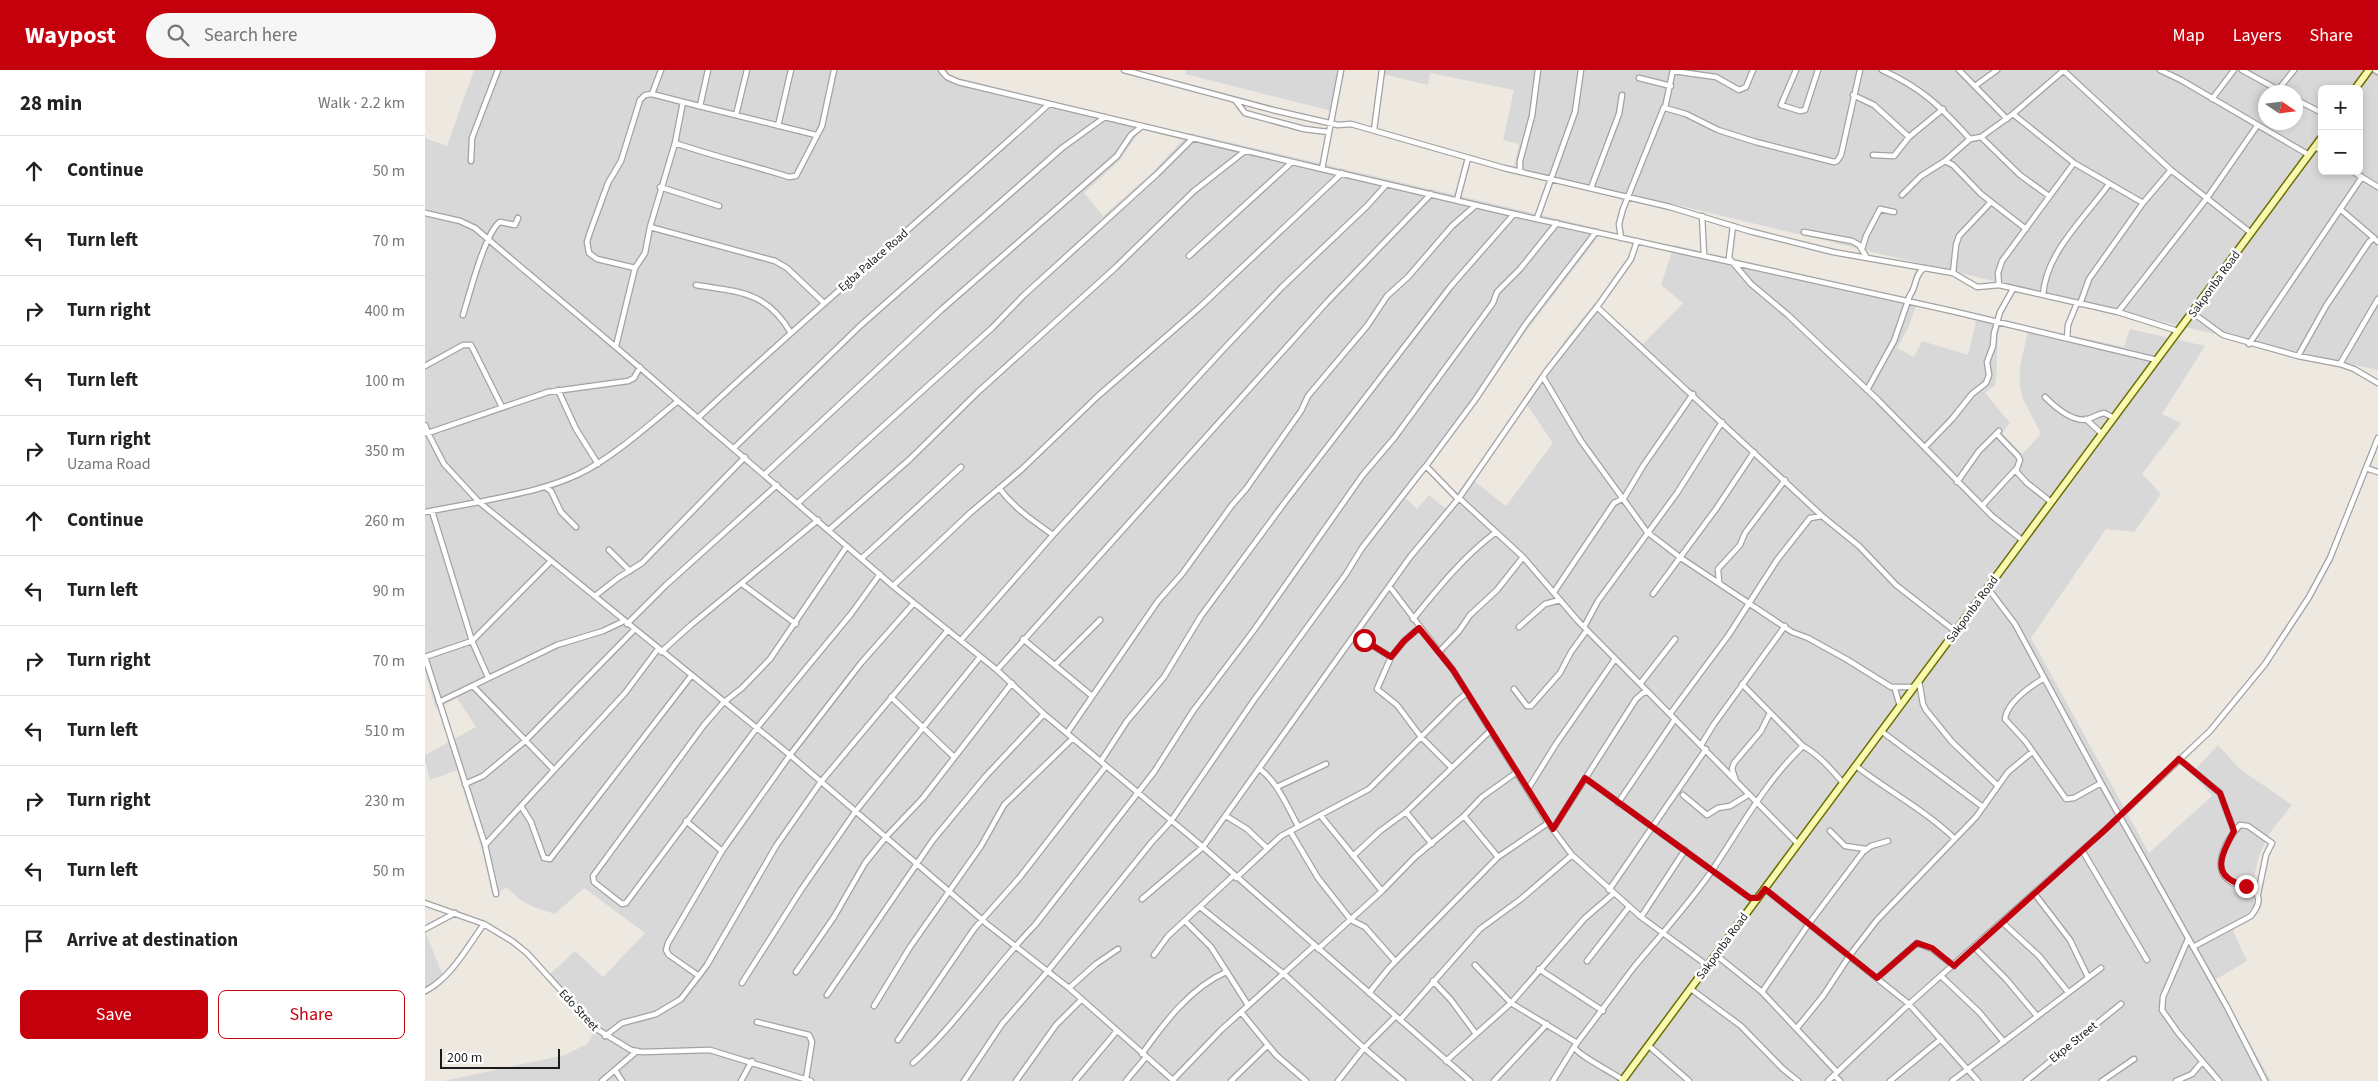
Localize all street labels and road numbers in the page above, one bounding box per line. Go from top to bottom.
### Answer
street label: Egba Palace Road [835,225,912,296]
street label: Sakponba Road [2184,247,2244,321]
street label: Sakponba Road [1942,572,2002,646]
street label: Sakponba Road [1692,909,1752,983]
street label: Edo Street [555,986,603,1035]
street label: Ekpe Street [2046,1018,2101,1067]

